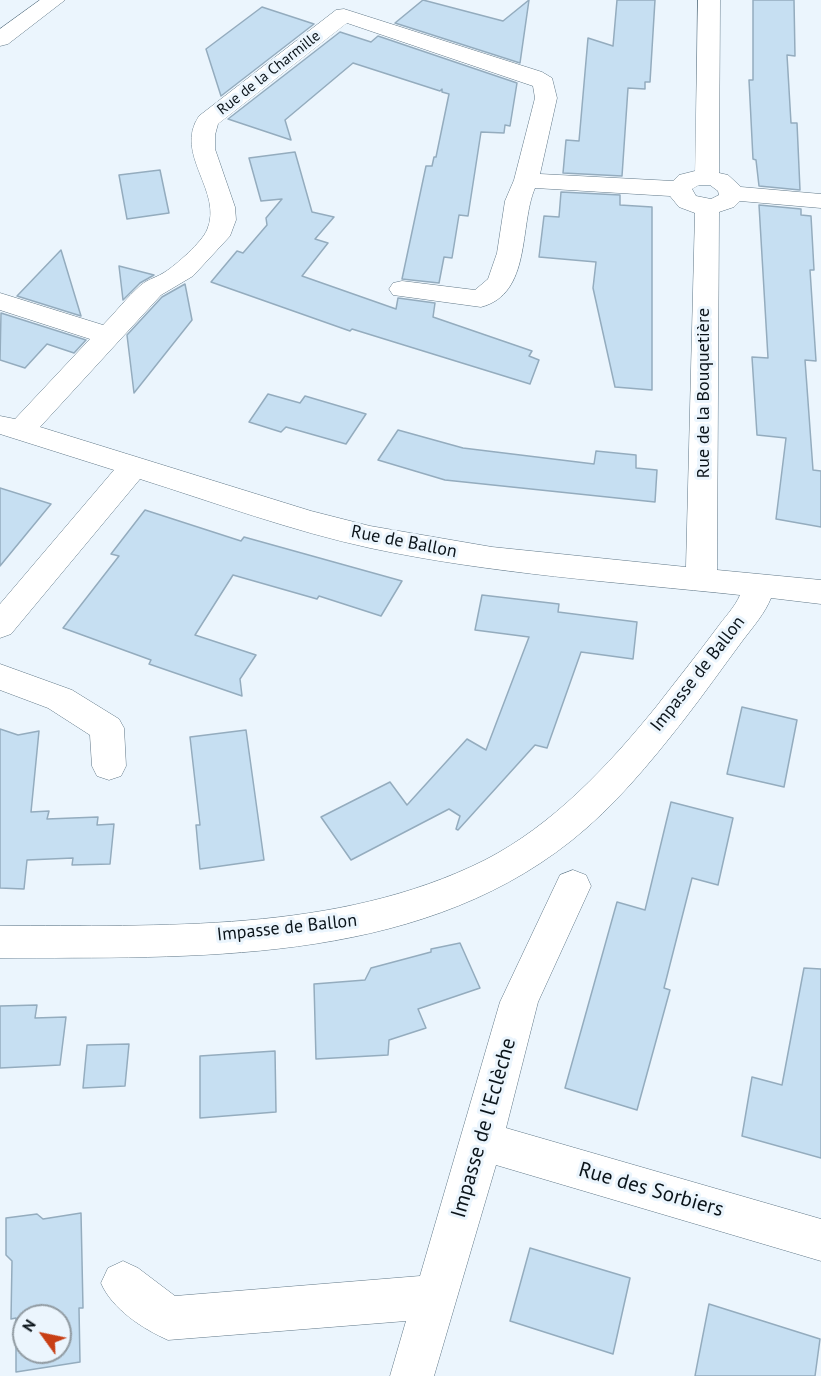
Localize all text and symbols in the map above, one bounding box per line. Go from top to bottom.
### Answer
street label: Rue de la Charmille [214,27,324,119]
street label: Rue de la Bouquetière [693,308,715,478]
street label: Rue de Ballon [349,521,459,563]
street label: Impasse de Ballon [646,612,750,736]
street label: Impasse de Ballon [216,910,358,946]
street label: Impasse de l'Eclèche [446,1035,522,1221]
street label: Rue des Sorbiers [576,1157,726,1223]
north arrow [12,1304,72,1364]
text: N [17,1315,40,1335]

